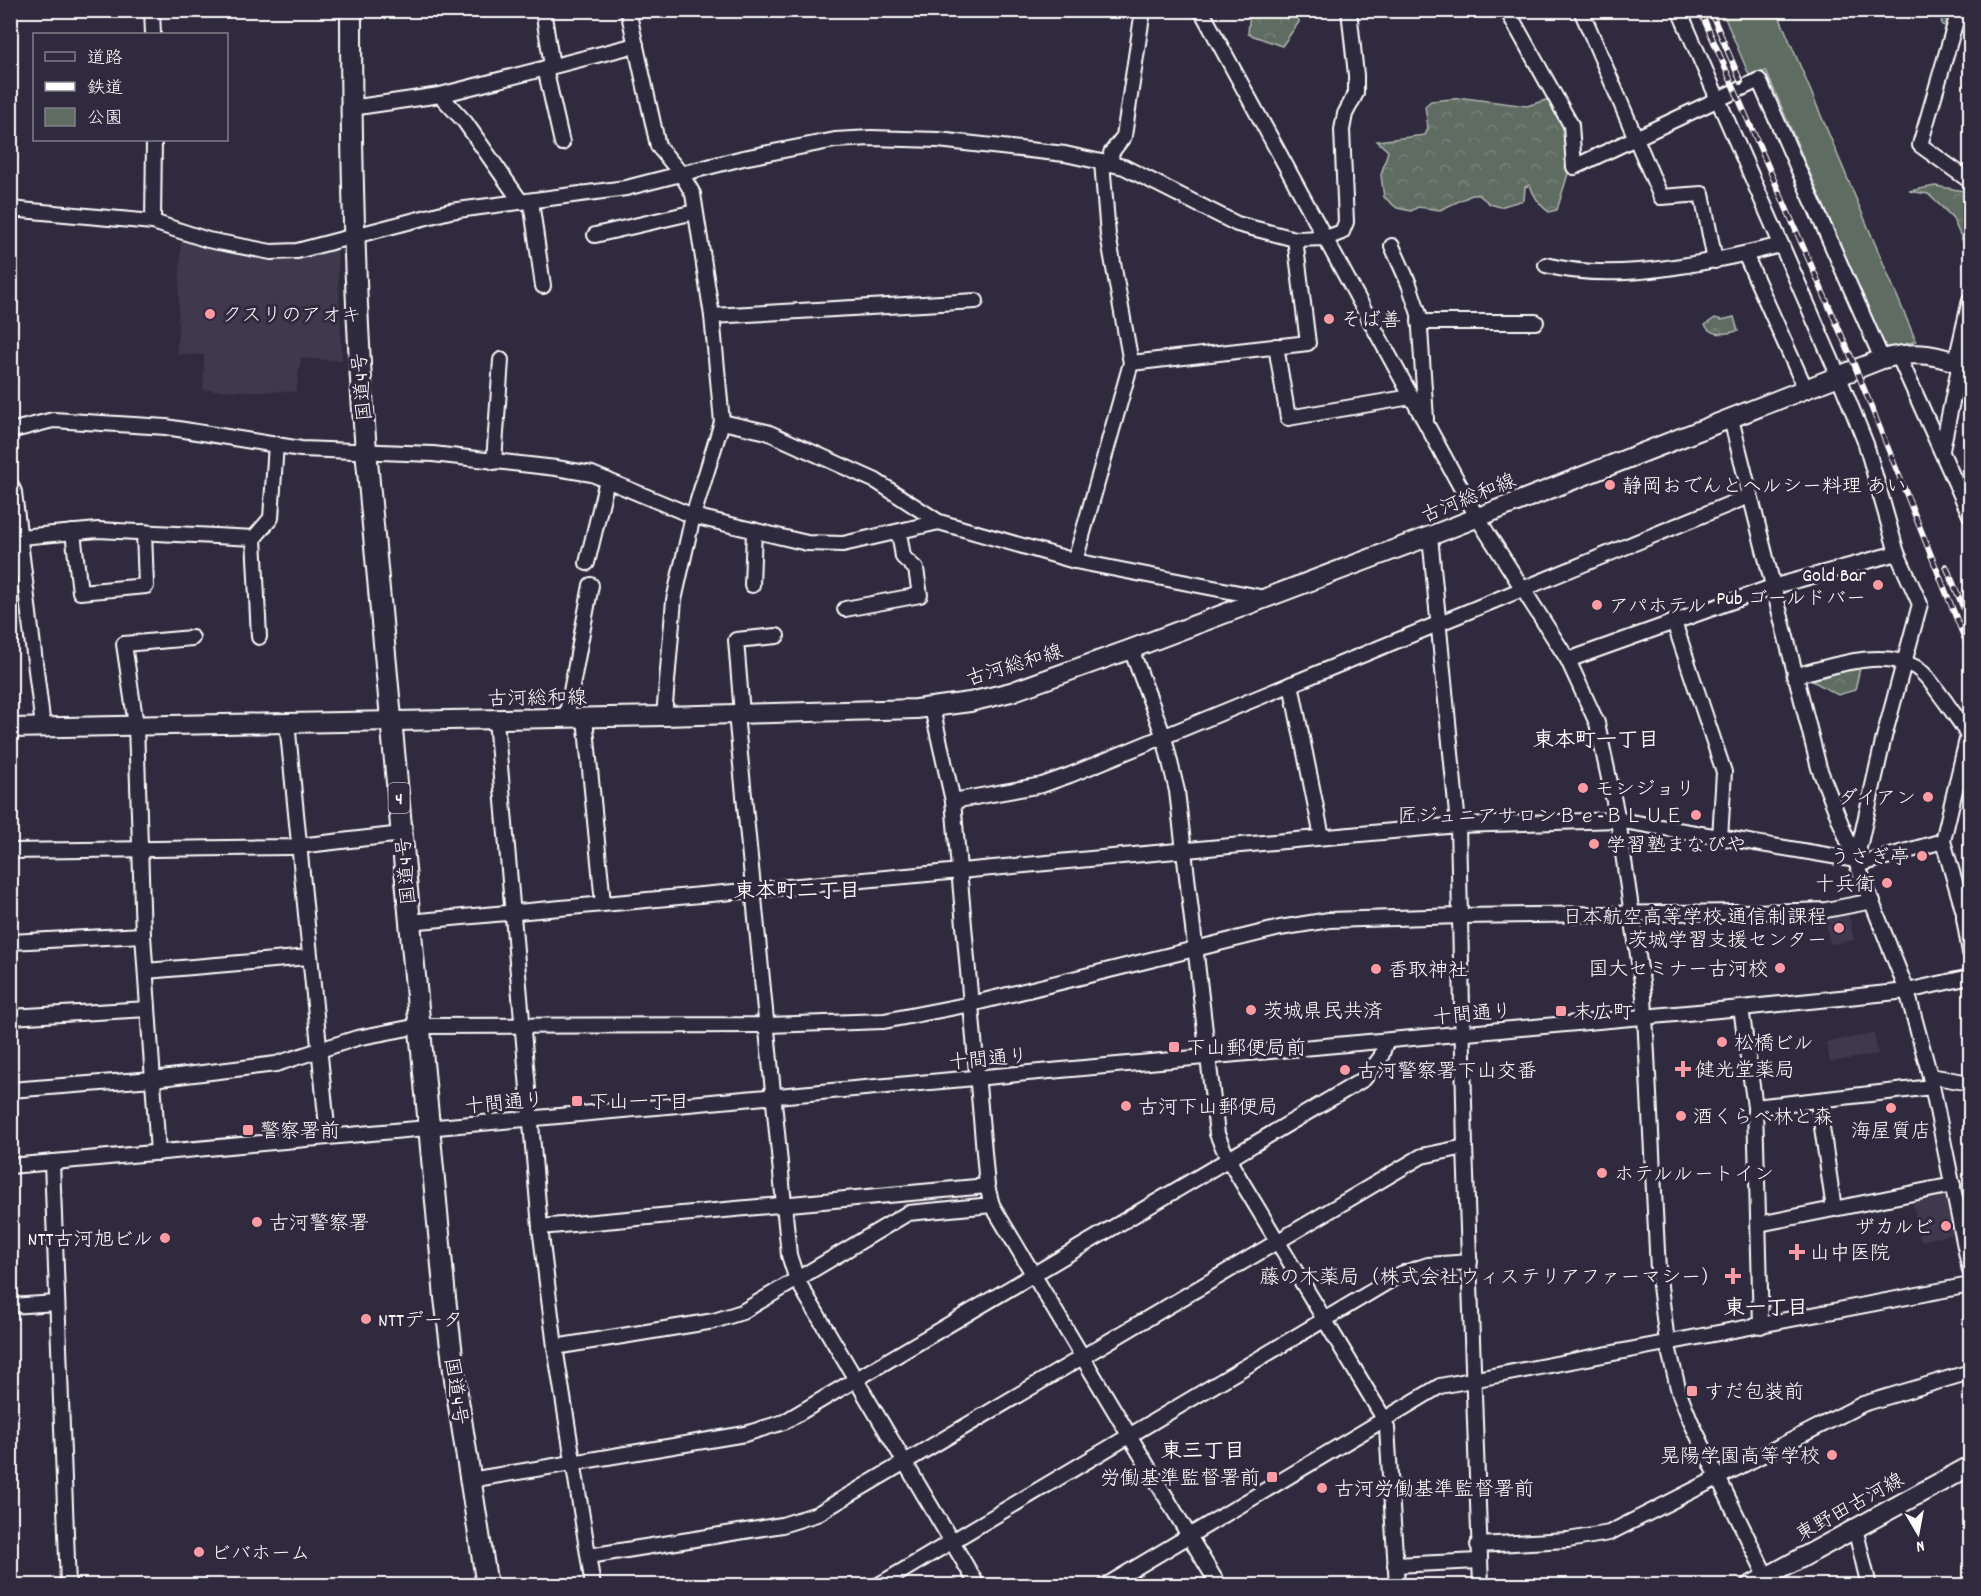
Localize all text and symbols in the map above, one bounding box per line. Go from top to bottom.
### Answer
legend [33,33,228,141]
text: 道路 [87,47,123,72]
text: 鉄道 [87,77,123,102]
text: 公園 [87,107,123,132]
place label: クスリのアオキ [222,303,362,331]
marker: クスリのアオキ [203,307,217,321]
place label: そば善 [1341,308,1401,336]
marker: そば善 [1322,312,1336,326]
street label: 国道4号 [347,351,381,422]
street label: 古河総和線 [1418,468,1521,531]
place label: 静岡おでんとヘルシー料理 あい [1622,474,1907,502]
marker: 静岡おでんとヘルシー料理 あい [1603,478,1617,492]
place label: Gold Bar Pub ゴールドバー [1716,563,1867,614]
marker: Gold Bar Pub ゴールドバー [1871,578,1885,592]
place label: アパホテル [1609,594,1707,622]
marker: アパホテル [1590,598,1604,612]
street label: 古河総和線 [963,639,1067,695]
street label: 古河総和線 [487,685,587,715]
district label: 東本町一丁目 [1533,727,1659,757]
place label: モンジョリ [1595,777,1695,805]
marker: モンジョリ [1576,781,1590,795]
road number: 4 [388,783,410,813]
place label: ダイアン [1838,786,1916,814]
marker: ダイアン [1921,790,1935,804]
place label: 匠ジュニアサロンＢｅ−ＢＬＵＥ [1397,804,1684,832]
marker: 匠ジュニアサロンＢｅ−ＢＬＵＥ [1689,808,1703,822]
place label: 学習塾まなびや [1606,833,1746,861]
street label: 国道4号 [391,835,425,906]
marker: 学習塾まなびや [1587,837,1601,851]
place label: うさぎ亭 [1830,845,1910,873]
marker: うさぎ亭 [1915,849,1929,863]
place label: 十兵衛 [1815,872,1875,900]
marker: 十兵衛 [1880,876,1894,890]
district label: 東本町二丁目 [734,878,860,908]
place label: 日本航空高等学校 通信制課程 茨城学習支援センター [1562,905,1827,956]
marker: 日本航空高等学校 通信制課程 茨城学習支援センター [1832,921,1846,935]
place label: 国大セミナー古河校 [1588,957,1768,985]
place label: 香取神社 [1388,958,1468,986]
marker: 国大セミナー古河校 [1773,961,1787,975]
marker: 香取神社 [1369,962,1383,976]
place label: 茨城県民共済 [1263,999,1383,1027]
street label: 十間通り [1431,999,1513,1033]
place label: 末広町 [1573,1000,1633,1028]
marker: 茨城県民共済 [1244,1003,1258,1017]
marker: 末広町 [1554,1004,1568,1018]
place label: 松橋ビル [1734,1031,1814,1059]
marker: 松橋ビル [1715,1035,1729,1049]
place label: 下山郵便局前 [1186,1036,1306,1064]
marker: 下山郵便局前 [1167,1040,1181,1054]
street label: 十間通り [947,1044,1029,1078]
place label: 健光堂薬局 [1695,1058,1795,1086]
place label: 古河警察署下山交番 [1357,1059,1537,1087]
marker: 健光堂薬局 [1676,1062,1690,1076]
marker: 古河警察署下山交番 [1338,1063,1352,1077]
street label: 十間通り [463,1088,545,1122]
place label: 下山一丁目 [589,1090,689,1118]
marker: 下山一丁目 [570,1094,584,1108]
place label: 古河下山郵便局 [1138,1095,1278,1123]
marker: 古河下山郵便局 [1119,1099,1133,1113]
marker: 海屋質店 [1884,1101,1898,1115]
place label: 酒くらべ林と森 [1693,1105,1833,1133]
marker: 酒くらべ林と森 [1674,1109,1688,1123]
place label: 警察署前 [260,1119,340,1147]
place label: 海屋質店 [1851,1119,1931,1147]
marker: 警察署前 [241,1123,255,1137]
place label: ホテルルートイン [1614,1162,1774,1190]
marker: ホテルルートイン [1595,1166,1609,1180]
place label: 古河警察署 [269,1211,369,1239]
marker: 古河警察署 [250,1215,264,1229]
place label: ザカルビ [1855,1215,1934,1243]
marker: ザカルビ [1939,1219,1953,1233]
place label: NTT古河旭ビル [28,1227,153,1255]
marker: NTT古河旭ビル [158,1231,172,1245]
place label: 山中医院 [1810,1241,1890,1269]
marker: 山中医院 [1788,1243,1806,1261]
place label: 藤の木薬局（株式会社ウィステリアファーマシー） [1259,1265,1721,1293]
marker: 藤の木薬局（株式会社ウィステリアファーマシー） [1726,1269,1740,1283]
district label: 東一丁目 [1724,1295,1808,1325]
place label: NTTデータ [378,1308,463,1336]
marker: NTTデータ [359,1312,373,1326]
street label: 国道4号 [435,1356,473,1427]
place label: すだ包装前 [1704,1380,1804,1408]
marker: すだ包装前 [1685,1384,1699,1398]
district label: 東三丁目 [1161,1438,1245,1468]
place label: 晃陽学園高等学校 [1660,1444,1820,1472]
marker: 晃陽学園高等学校 [1825,1448,1839,1462]
place label: 労働基準監督署前 [1100,1466,1260,1494]
street label: 東野田古河線 [1791,1467,1910,1550]
marker: 労働基準監督署前 [1265,1470,1279,1484]
place label: 古河労働基準監督署前 [1334,1477,1534,1505]
marker: 古河労働基準監督署前 [1315,1481,1329,1495]
north arrow [1888,1503,1948,1563]
text: N [1914,1533,1926,1557]
place label: ビバホーム [211,1541,310,1569]
marker: ビバホーム [192,1545,206,1559]

